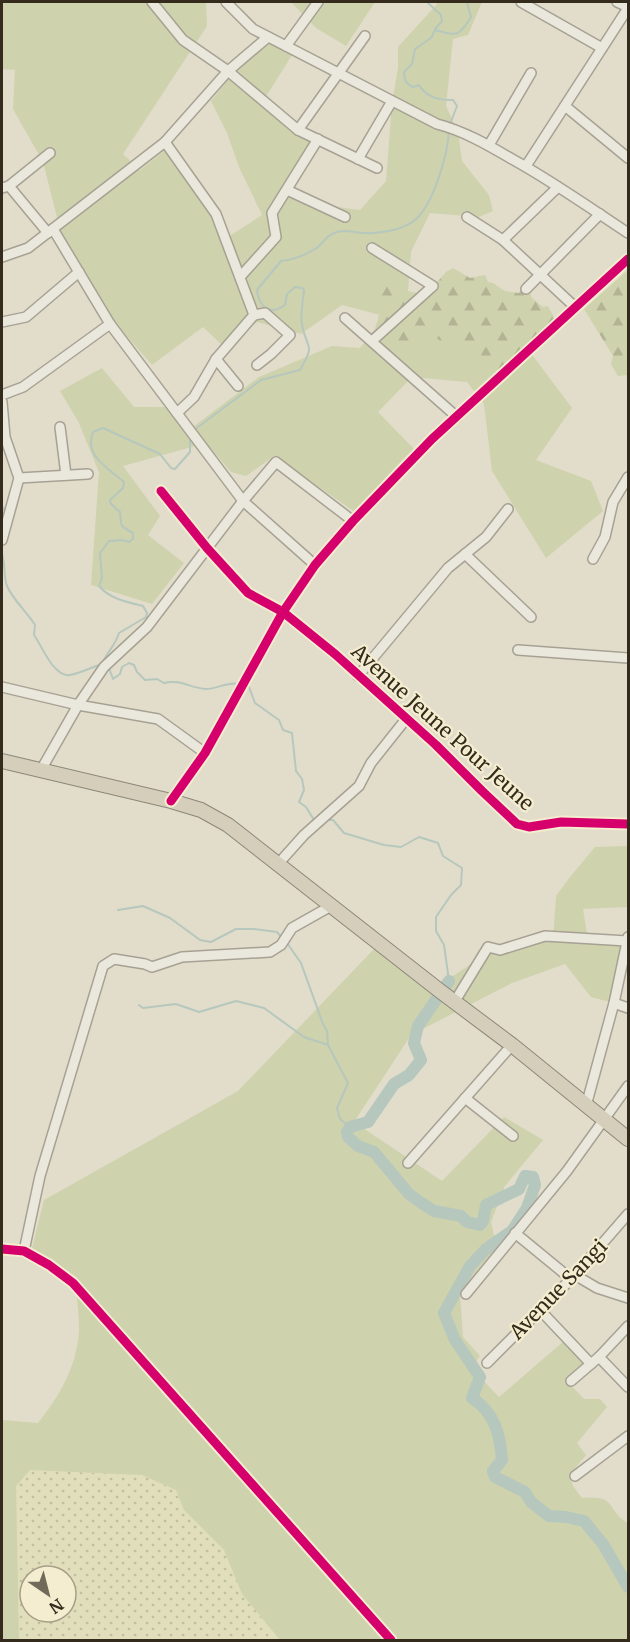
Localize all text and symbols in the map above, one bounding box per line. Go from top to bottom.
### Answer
street label: Avenue Jeune Pour Jeune [346,638,539,816]
street label: Avenue Sangi [503,1234,612,1345]
north arrow [18,1564,78,1624]
text: N [45,1594,68,1618]

